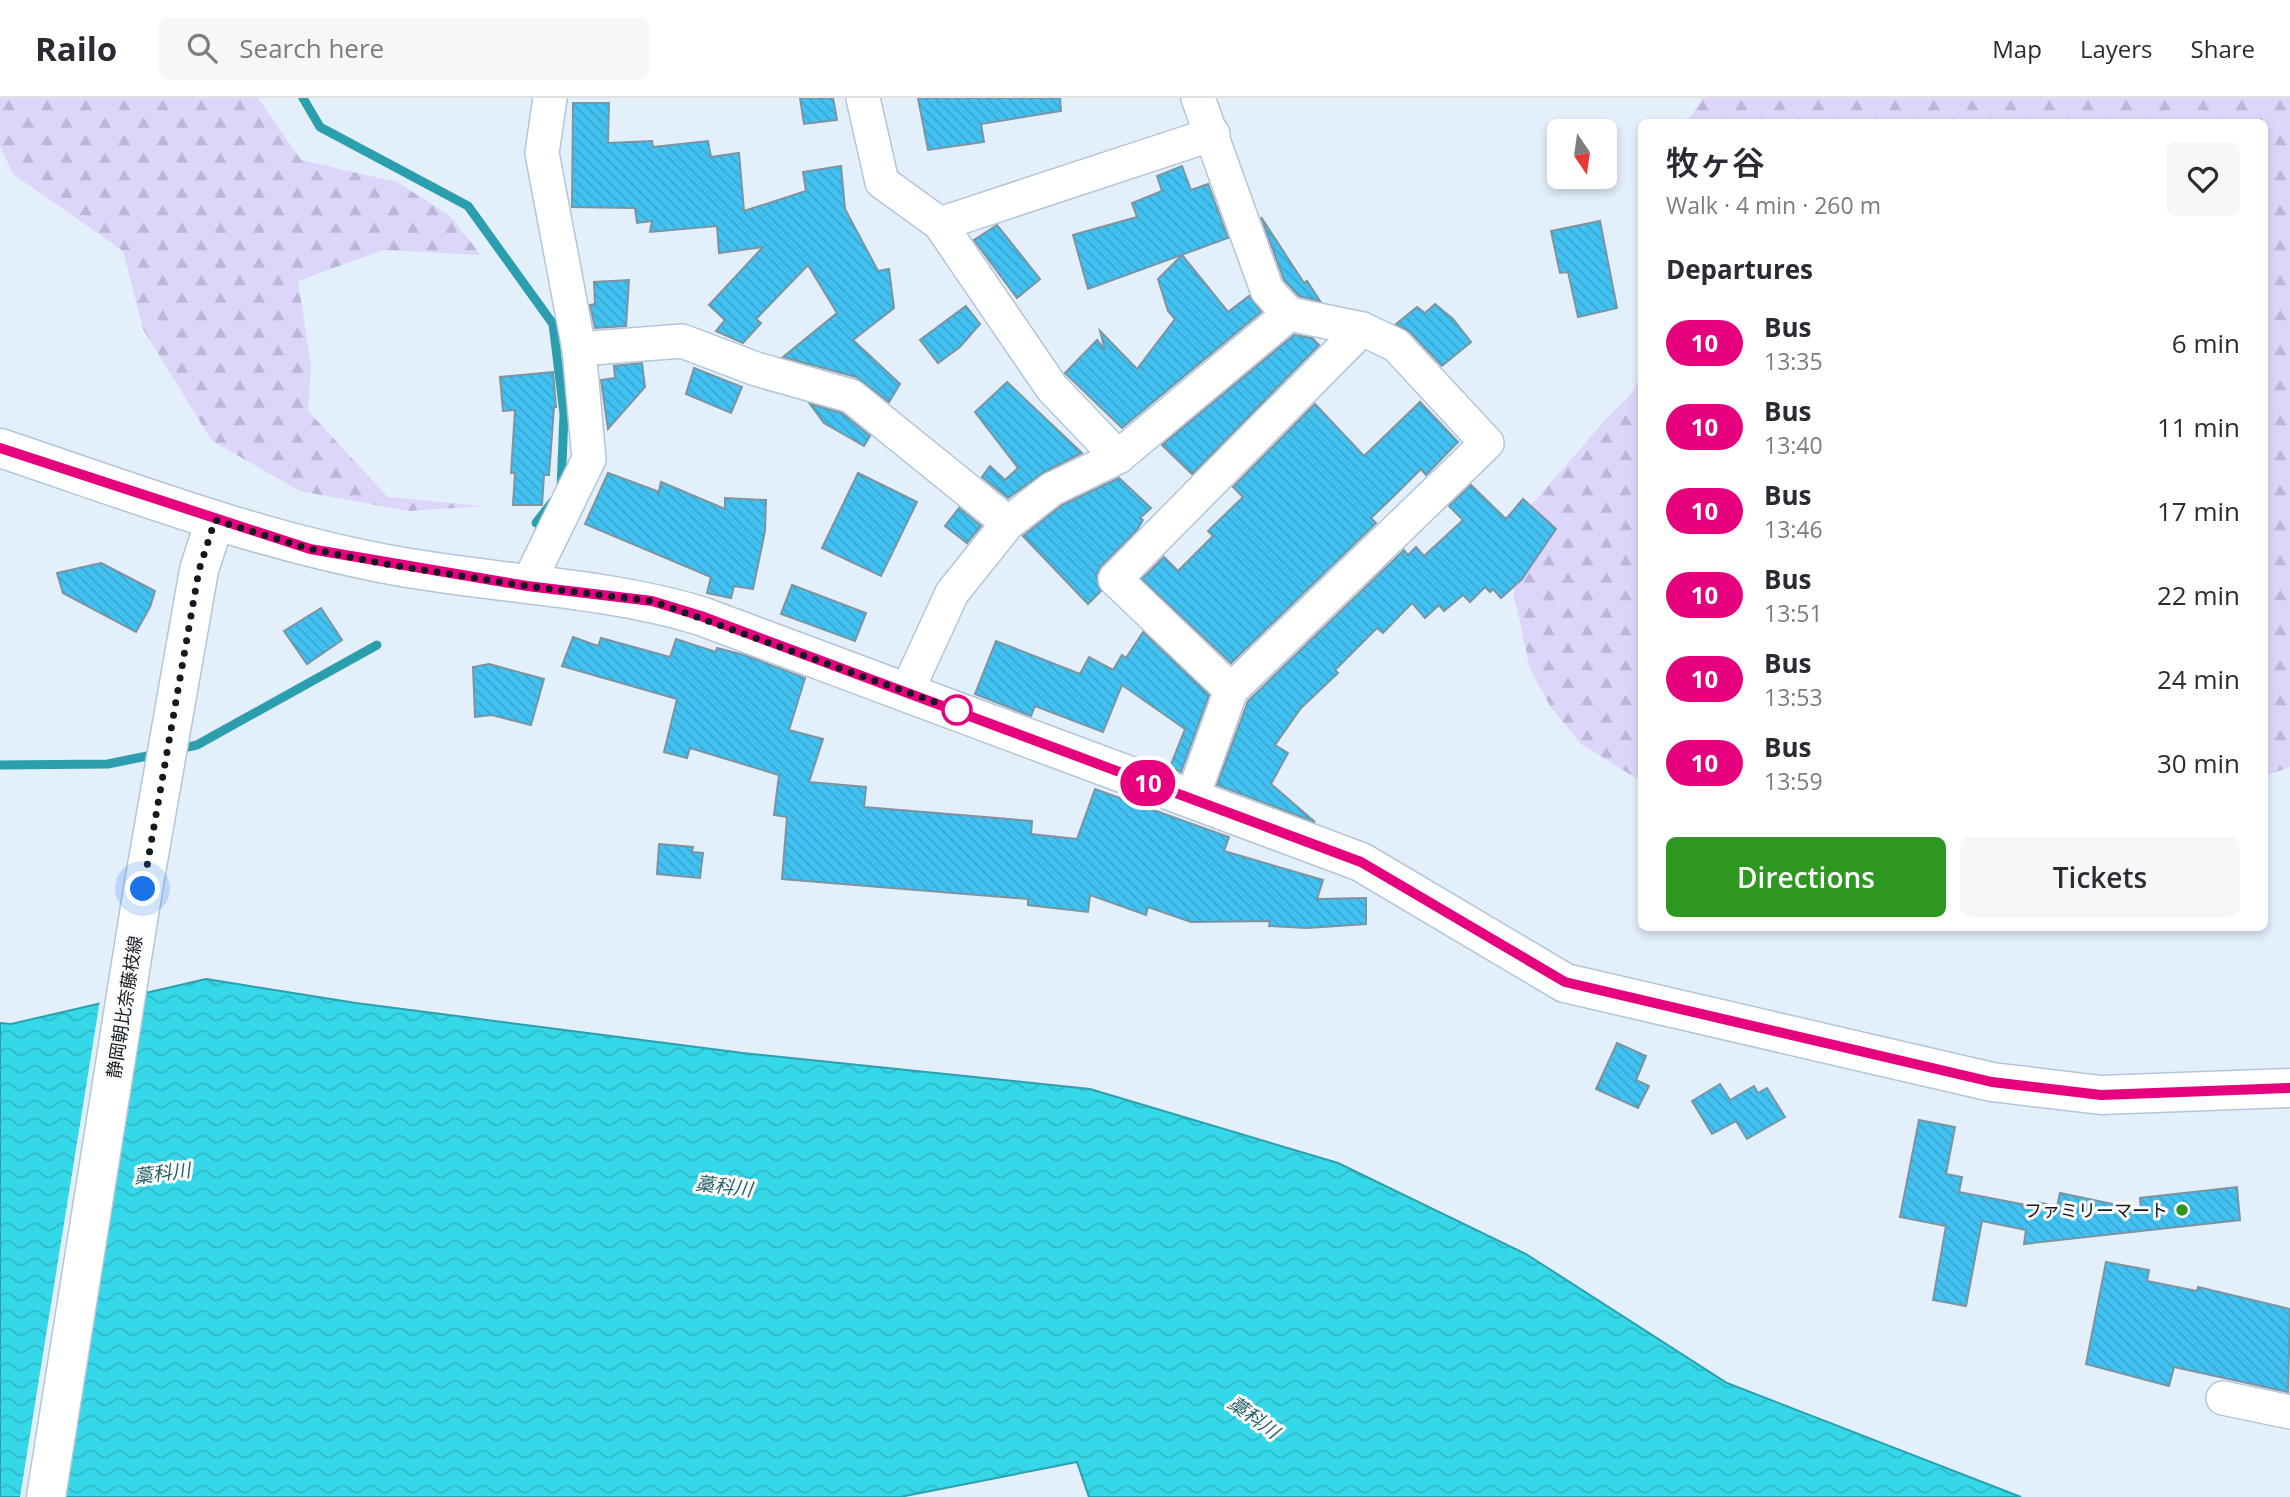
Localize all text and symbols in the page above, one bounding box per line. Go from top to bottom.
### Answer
search box [159,17,649,80]
text: Railo [35,26,117,71]
icon: search [183,29,221,67]
text: Search here [239,30,384,66]
text: Map [1992,32,2042,65]
text: Layers [2080,32,2153,65]
text: Share [2191,32,2255,65]
north arrow [1547,119,1617,189]
map controls [1547,119,1617,189]
text: 牧ヶ谷 [1666,140,1765,185]
button: heart [2166,142,2240,216]
text: Walk · 4 min · 260 m [1666,189,1881,221]
text: Departures [1666,251,1813,287]
text: Bus [1764,309,1811,345]
text: 6 min [2172,325,2240,361]
text: 10 [1691,326,1718,359]
text: 13:35 [1764,345,1823,377]
text: Bus [1764,393,1811,429]
text: 11 min [2157,409,2240,445]
text: 10 [1691,410,1718,443]
text: 13:40 [1764,429,1823,461]
text: Bus [1764,477,1811,513]
text: 17 min [2157,493,2240,529]
text: 10 [1691,494,1718,527]
text: 13:46 [1764,513,1823,545]
text: Bus [1764,561,1811,597]
text: 22 min [2157,577,2240,613]
text: 10 [1691,578,1718,611]
text: 13:51 [1764,597,1823,629]
text: Bus [1764,645,1811,681]
text: 24 min [2157,661,2240,697]
text: 10 [1691,662,1718,695]
text: 13:53 [1764,681,1823,713]
unlabelled marker [942,695,972,725]
text: Bus [1764,729,1811,765]
text: 30 min [2157,745,2240,781]
text: 10 [1691,746,1718,779]
line badge: 10 [1116,760,1180,806]
text: 13:59 [1764,765,1823,797]
text: 10 [1134,766,1162,799]
button: Directions [1666,837,1946,917]
button: Tickets [1960,837,2240,917]
your location [125,871,160,906]
street label: 静岡朝比奈藤枝線 [101,934,147,1080]
water label: 藁科川 [132,1156,194,1189]
water label: 藁科川 [694,1170,756,1203]
place label: ファミリーマート [2024,1198,2168,1222]
marker: ファミリーマート [2174,1202,2190,1218]
water label: 藁科川 [1223,1390,1286,1445]

